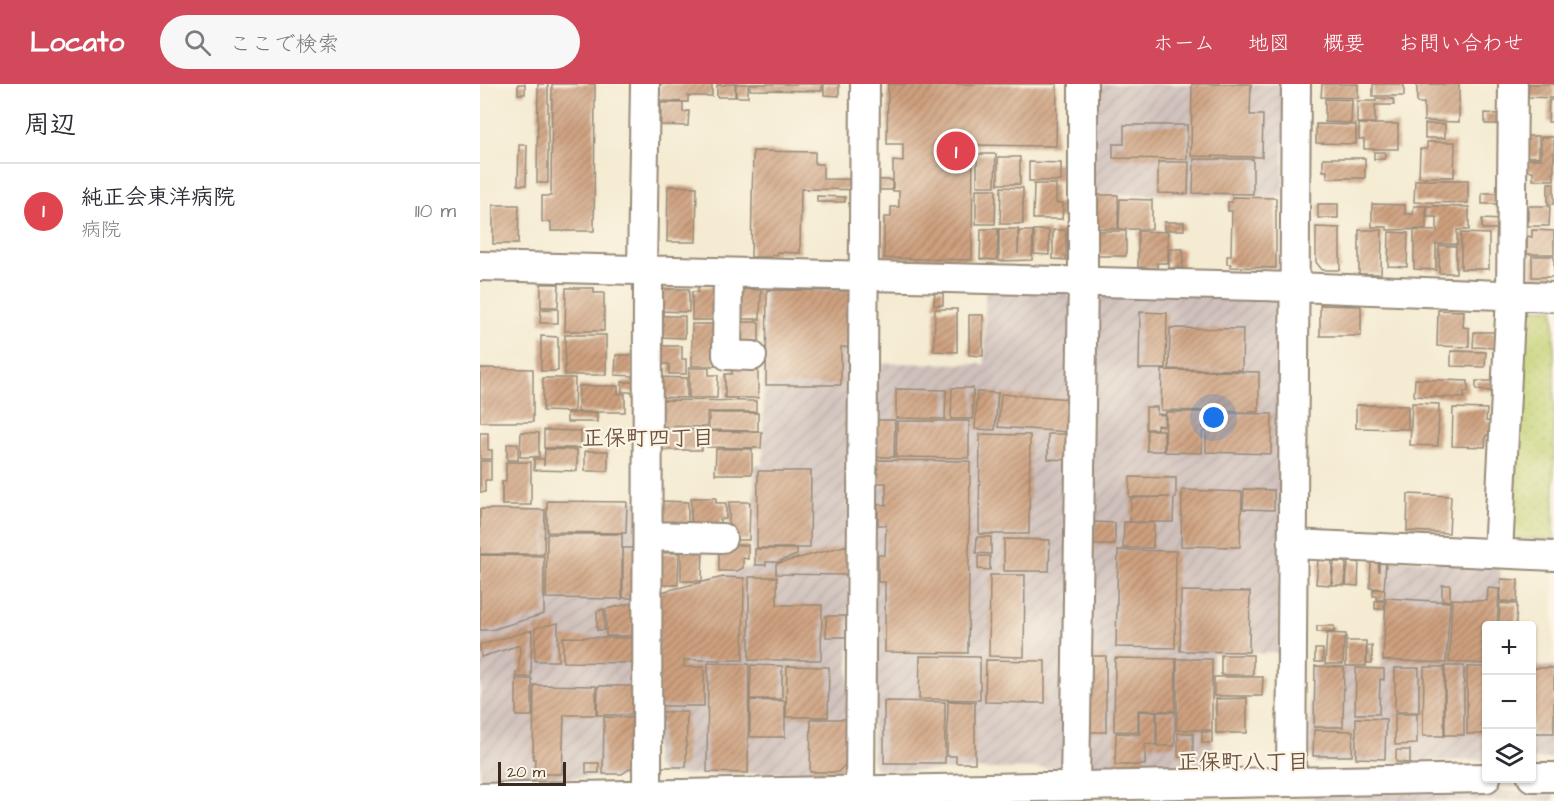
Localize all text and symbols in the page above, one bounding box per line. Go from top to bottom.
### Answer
search box [160,15,580,69]
text: Locato [30,23,124,62]
icon: search [181,26,214,59]
text: ここで検索 [229,29,339,60]
text: ホーム [1153,29,1215,58]
text: 地図 [1248,29,1290,58]
text: 概要 [1323,29,1365,58]
text: お問い合わせ [1398,29,1524,58]
text: 周辺 [24,107,76,143]
pin: 1 [936,128,976,174]
text: 純正会東洋病院 [81,182,235,213]
text: 1 [42,197,45,225]
text: 110 m [415,197,456,225]
text: 病院 [81,216,121,244]
your location [1199,403,1228,432]
district label: 正保町四丁目 [582,423,714,454]
map controls [1482,621,1536,783]
button: + [1482,621,1536,675]
button: − [1482,675,1536,729]
button: layers [1482,729,1536,783]
district label: 正保町八丁目 [1177,747,1309,778]
scale bar [498,759,566,786]
text: 20 m [507,761,545,783]

